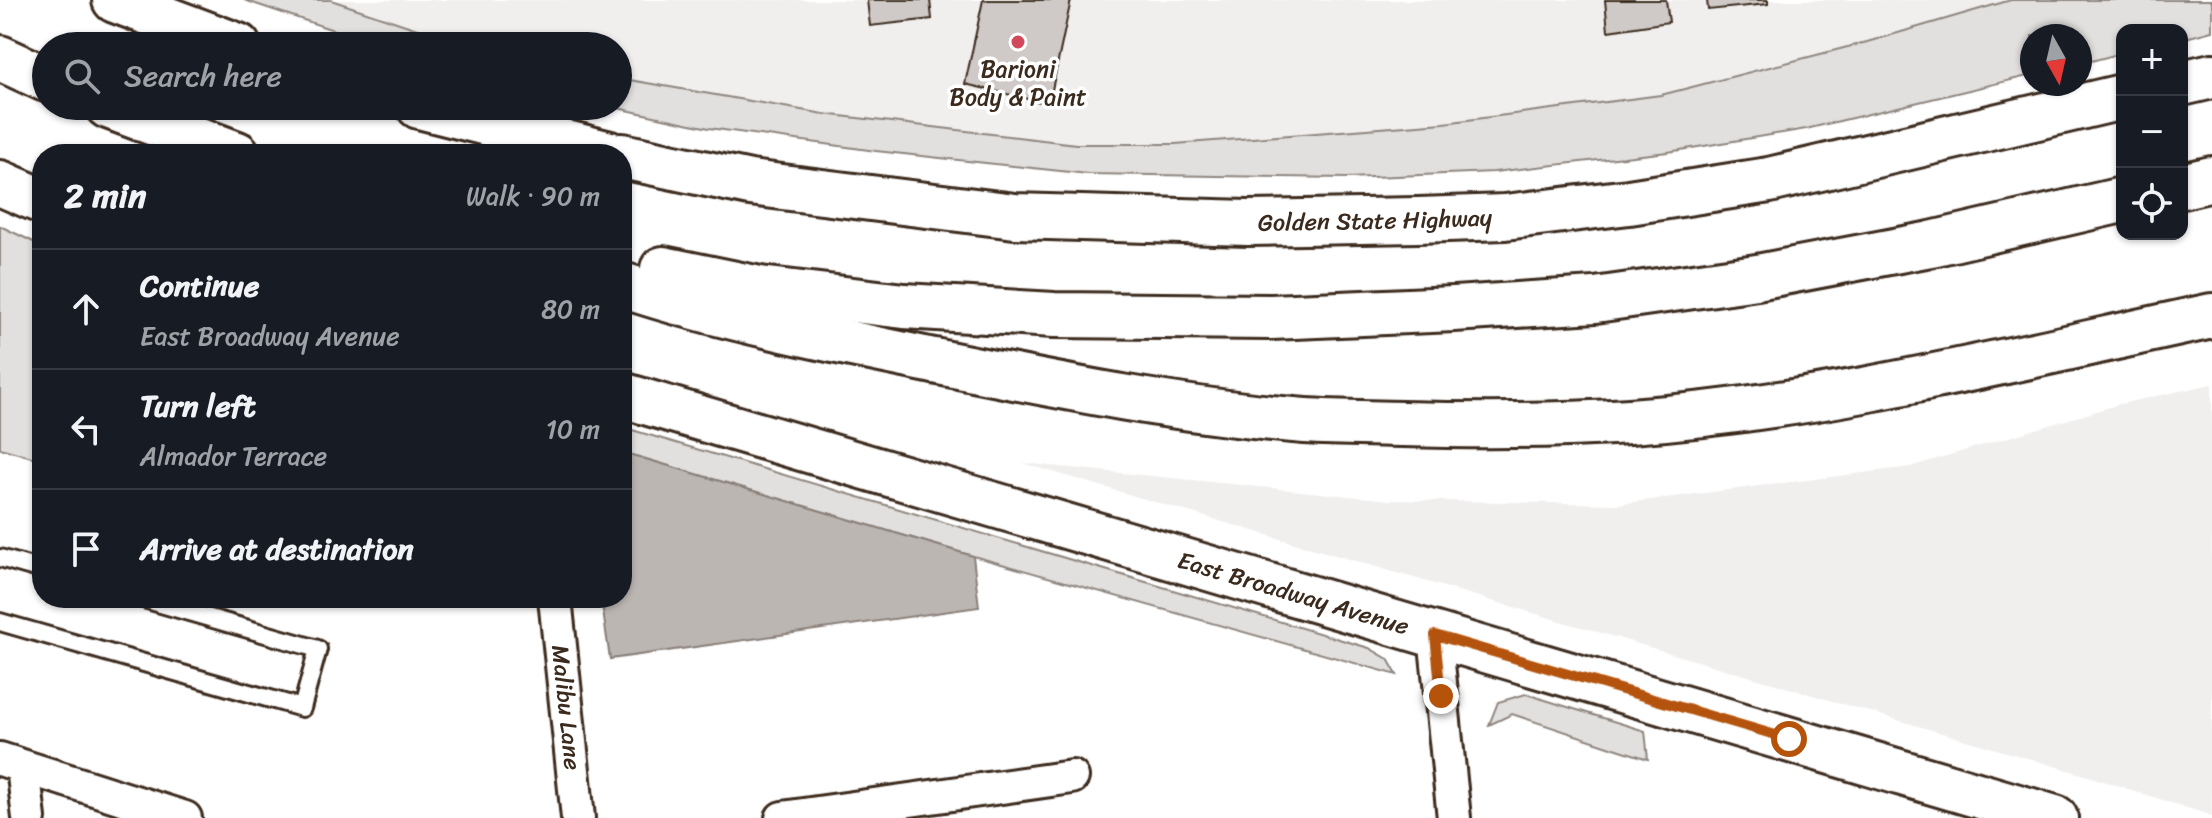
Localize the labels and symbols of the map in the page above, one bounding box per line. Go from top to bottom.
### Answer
north arrow [2020,24,2092,96]
marker: Barioni Body & Paint [1009,33,1027,51]
place label: Barioni Body & Paint [950,48,1086,118]
street label: Golden State Highway [1258,196,1494,244]
street label: East Broadway Avenue [1172,539,1414,647]
street label: Malibu Lane [539,643,594,772]
route end [1423,678,1459,714]
route start [1771,721,1807,757]

